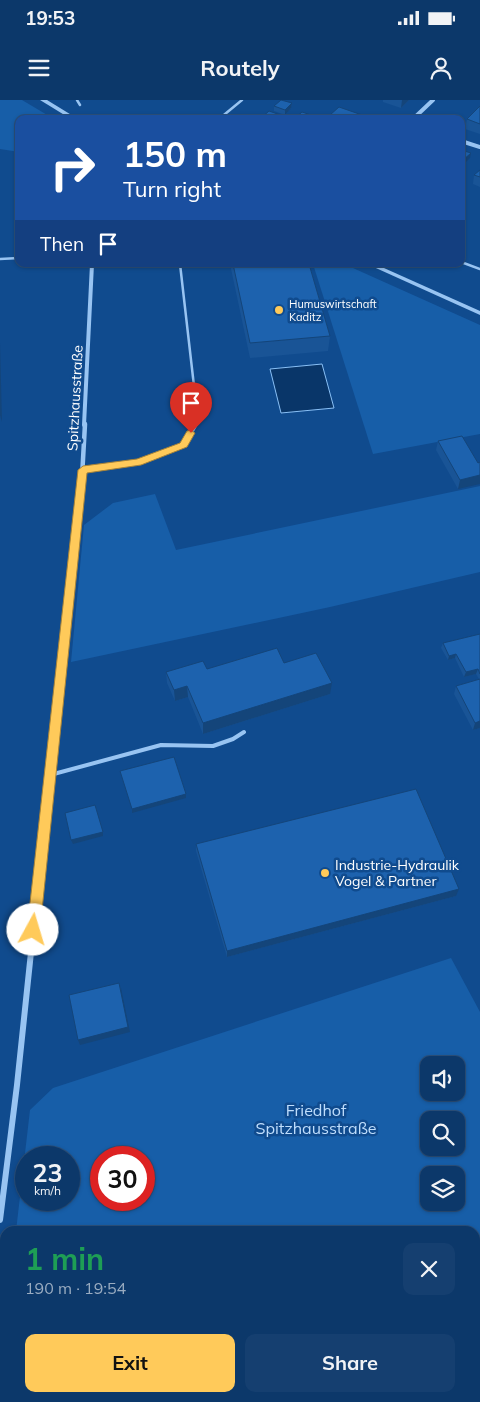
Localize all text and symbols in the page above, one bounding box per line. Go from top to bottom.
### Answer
text: 19:53 [25,6,75,30]
icon: menu [25,54,53,82]
text: Routely [200,54,280,82]
icon: person [427,54,455,82]
text: 150 m [123,132,227,176]
icon: right [40,135,105,200]
text: Turn right [123,175,221,203]
icon: arrive [94,230,122,258]
text: Then [40,232,84,256]
place label: Humuswirtschaft Kaditz [289,297,377,324]
marker: Humuswirtschaft Kaditz [273,304,285,316]
street label: Spitzhausstraße [63,345,87,451]
pin [170,382,212,433]
icon: arrive [177,389,205,417]
place label: Industrie-Hydraulik Vogel & Partner [335,856,460,890]
marker: Industrie-Hydraulik Vogel & Partner [319,867,331,879]
position arrow [6,903,58,955]
map controls [420,1056,465,1211]
button: sound [420,1056,465,1101]
park label: Friedhof Spitzhausstraße [255,1100,377,1138]
button: search [420,1111,465,1156]
speed limit sign: 30 [90,1146,155,1211]
text: 23 [32,1157,63,1188]
button: layers [420,1166,465,1211]
text: km/h [34,1183,61,1198]
text: 1 min [25,1240,104,1278]
button: close [403,1243,455,1295]
text: 190 m · 19:54 [25,1278,126,1298]
button: Exit [25,1334,235,1392]
button: Share [245,1334,455,1392]

